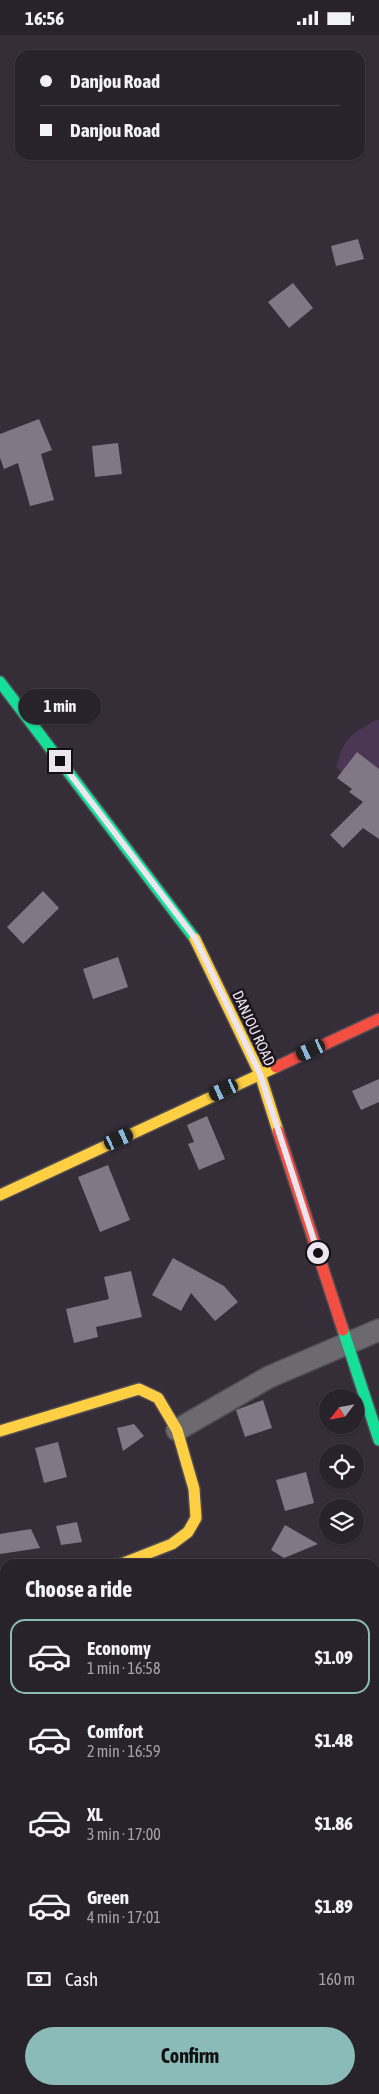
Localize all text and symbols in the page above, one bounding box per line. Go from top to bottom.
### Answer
text: 16:56 [25,7,64,29]
text: Danjou Road [70,70,160,92]
text: Danjou Road [70,119,160,141]
callout: 1 min [19,689,101,723]
text: 1 min [44,697,76,715]
route end [49,750,71,772]
street label: DANJOU ROAD [229,988,279,1068]
car [294,1037,327,1063]
car [207,1077,240,1103]
car [102,1126,135,1152]
route start [307,1242,329,1264]
north arrow [319,1389,364,1434]
map controls [319,1389,364,1544]
button: locate [319,1444,364,1489]
button: layers [319,1499,364,1544]
text: Choose a ride [25,1576,132,1602]
icon: car [27,1634,72,1679]
text: Economy [87,1637,151,1659]
text: $1.09 [315,1646,353,1668]
text: 1 min · 16:58 [87,1659,160,1677]
icon: car [27,1717,72,1762]
text: Comfort [87,1720,143,1742]
text: $1.48 [315,1729,353,1751]
text: 2 min · 16:59 [87,1742,160,1760]
icon: car [27,1800,72,1845]
text: XL [87,1803,103,1825]
text: $1.86 [315,1812,353,1834]
text: 3 min · 17:00 [87,1825,161,1843]
icon: car [27,1883,72,1928]
text: Green [87,1886,129,1908]
text: $1.89 [315,1895,353,1917]
text: 4 min · 17:01 [87,1908,161,1926]
icon: cash [25,1965,53,1993]
text: Cash [65,1968,98,1990]
text: 160 m [319,1970,355,1988]
button: Confirm [25,2027,355,2085]

